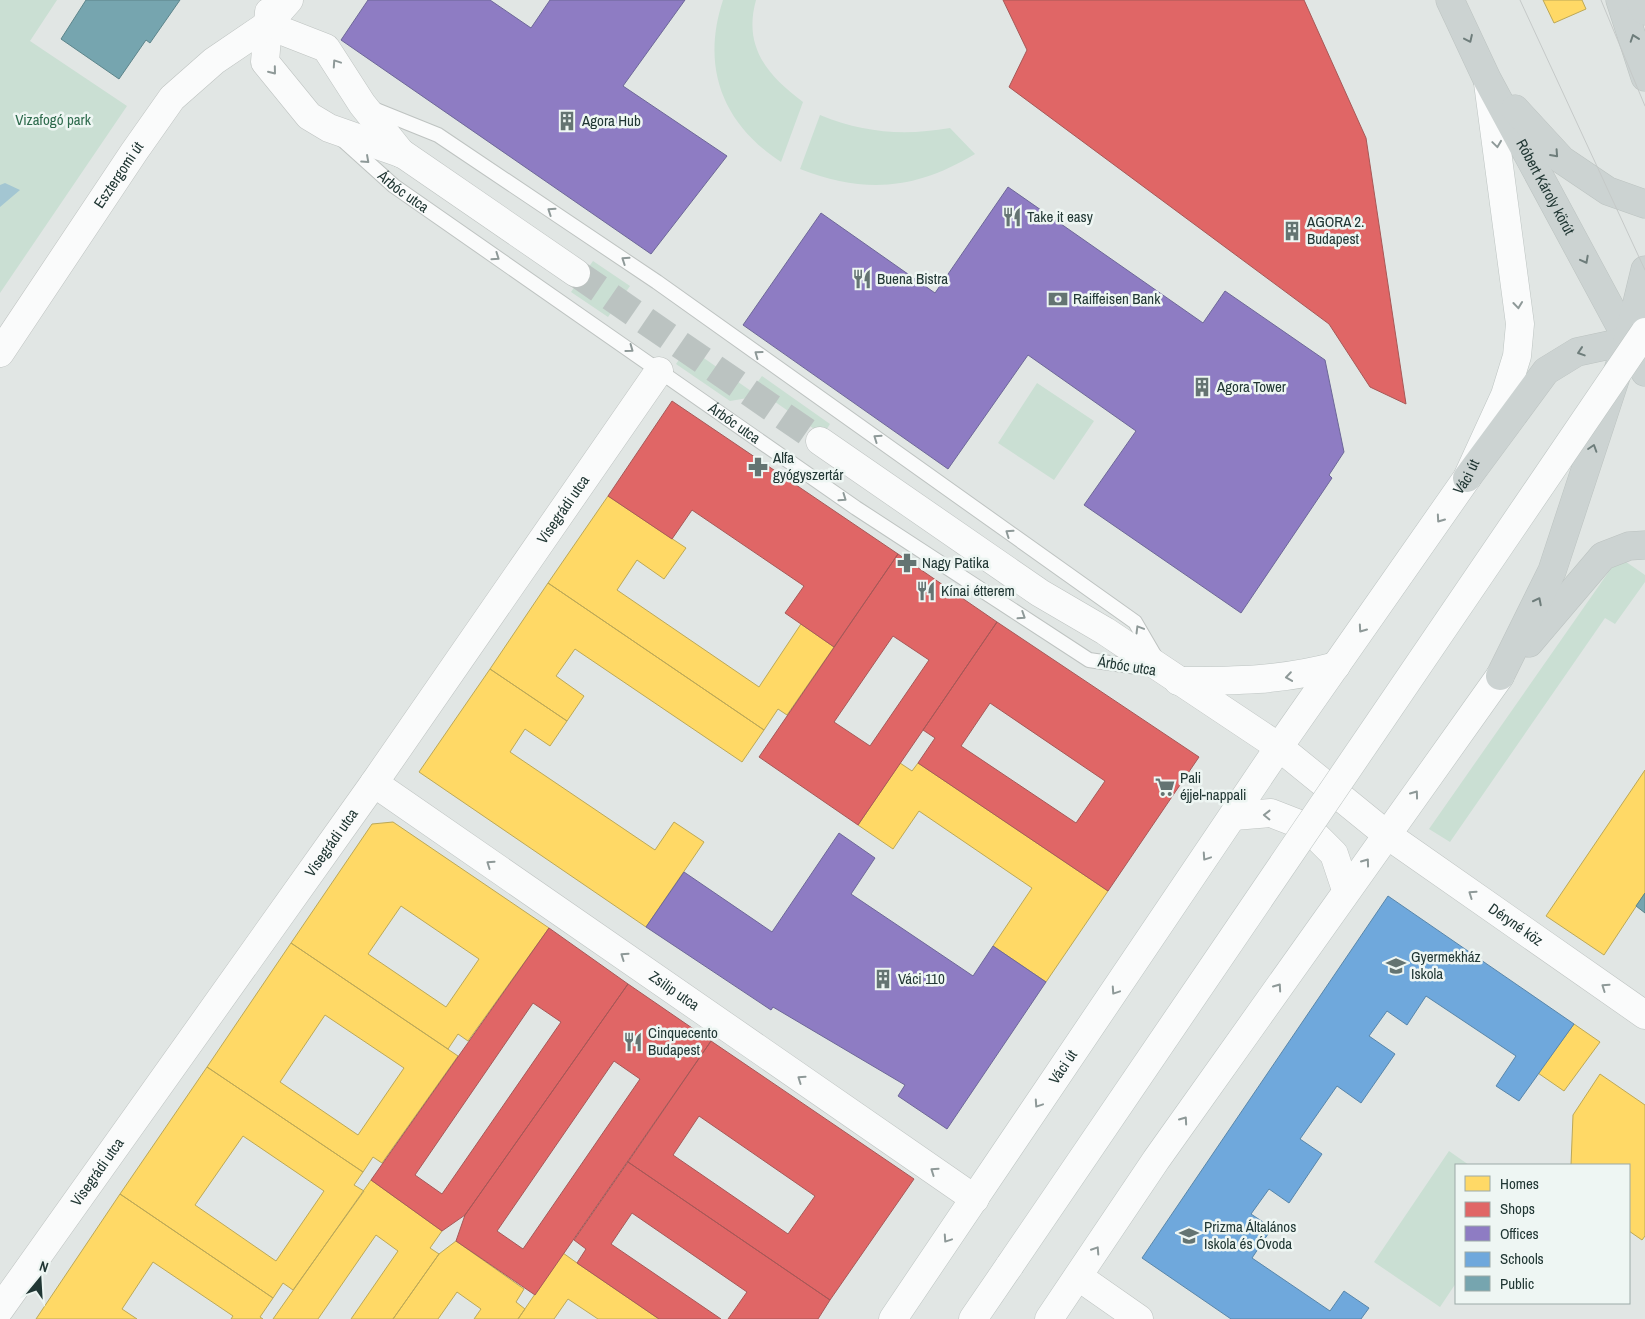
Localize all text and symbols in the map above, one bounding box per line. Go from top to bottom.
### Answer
one-way arrow [1463,34,1473,43]
one-way arrow [1630,35,1640,43]
one-way arrow [333,59,342,69]
one-way arrow [267,65,275,74]
park label: Vizafogó park [15,109,92,130]
building icon: Agora Hub [556,110,578,132]
place label: Agora Hub [581,110,641,131]
street label: Róbert Károly körút [1511,135,1580,239]
street label: Esztergomi út [88,137,148,212]
one-way arrow [1491,140,1501,149]
one-way arrow [1550,148,1559,157]
one-way arrow [360,155,369,164]
street label: Árbóc utca [373,165,433,217]
restaurant icon: Take it easy [1001,206,1023,228]
place label: Take it easy [1027,206,1094,227]
one-way arrow [547,208,556,217]
place label: AGORA 2. Budapest [1306,211,1364,249]
building icon: AGORA 2. Budapest [1281,220,1303,242]
one-way arrow [490,251,500,260]
one-way arrow [1578,255,1588,264]
one-way arrow [621,257,630,266]
restaurant icon: Buena Bistra [851,268,873,290]
place label: Buena Bistra [877,268,948,289]
bank icon: Raiffeisen Bank [1047,288,1069,310]
place label: Raiffeisen Bank [1073,288,1161,309]
one-way arrow [1512,302,1523,310]
one-way arrow [624,343,633,353]
one-way arrow [1577,346,1585,356]
one-way arrow [754,351,763,360]
building icon: Agora Tower [1191,376,1213,398]
place label: Agora Tower [1216,376,1286,397]
street label: Árbóc utca [704,397,765,448]
one-way arrow [873,435,883,444]
one-way arrow [1587,445,1597,453]
place label: Alfa gyógyszertár [772,447,843,485]
street label: Váci út [1448,455,1484,498]
pharmacy icon: Alfa gyógyszertár [747,456,769,478]
street label: Visegrádi utca [532,471,594,548]
one-way arrow [837,492,846,501]
one-way arrow [1436,513,1446,522]
one-way arrow [1006,530,1015,538]
pharmacy icon: Nagy Patika [896,552,918,574]
place label: Nagy Patika [922,552,989,573]
restaurant icon: Kínai étterem [915,580,937,602]
place label: Kínai étterem [941,580,1015,601]
one-way arrow [1531,597,1542,606]
one-way arrow [1017,610,1026,619]
one-way arrow [1359,623,1368,633]
one-way arrow [1135,626,1145,635]
street label: Árbóc utca [1095,650,1158,681]
one-way arrow [1284,671,1292,682]
place label: Pali éjjel-nappali [1180,767,1246,805]
supermarket icon: Pali éjjel-nappali [1154,776,1176,798]
one-way arrow [1409,790,1418,800]
street label: Visegrádi utca [300,804,363,881]
one-way arrow [1262,809,1270,820]
one-way arrow [1203,851,1212,860]
one-way arrow [1361,859,1369,868]
one-way arrow [487,861,496,870]
one-way arrow [1468,891,1478,900]
street label: Déryné köz [1484,898,1548,951]
place label: Gyermekház Iskola [1411,946,1481,984]
one-way arrow [620,953,630,962]
school or university icon: Gyermekház Iskola [1385,955,1407,977]
street label: Zsilip utca [645,966,704,1015]
building icon: Váci 110 [872,968,894,990]
place label: Váci 110 [898,968,945,989]
one-way arrow [1272,983,1281,993]
one-way arrow [1601,984,1611,993]
one-way arrow [1112,985,1121,995]
place label: Cinquecento Budapest [648,1022,718,1060]
restaurant icon: Cinquecento Budapest [622,1031,644,1053]
street label: Váci út [1043,1045,1082,1088]
one-way arrow [797,1076,807,1085]
one-way arrow [1035,1099,1045,1108]
one-way arrow [1178,1116,1187,1126]
street label: Visegrádi utca [65,1133,129,1210]
legend [1455,1164,1630,1304]
one-way arrow [931,1168,940,1177]
text: Homes [1500,1173,1539,1194]
text: Shops [1500,1198,1535,1219]
place label: Prizma Általános Iskola és Óvoda [1204,1216,1296,1254]
text: Offices [1500,1223,1539,1244]
school or university icon: Prizma Általános Iskola és Óvoda [1178,1225,1200,1247]
one-way arrow [944,1233,953,1243]
one-way arrow [1090,1246,1100,1255]
text: Schools [1500,1248,1544,1269]
north arrow [15,1254,65,1304]
text: N [37,1257,51,1276]
text: Public [1500,1273,1534,1294]

